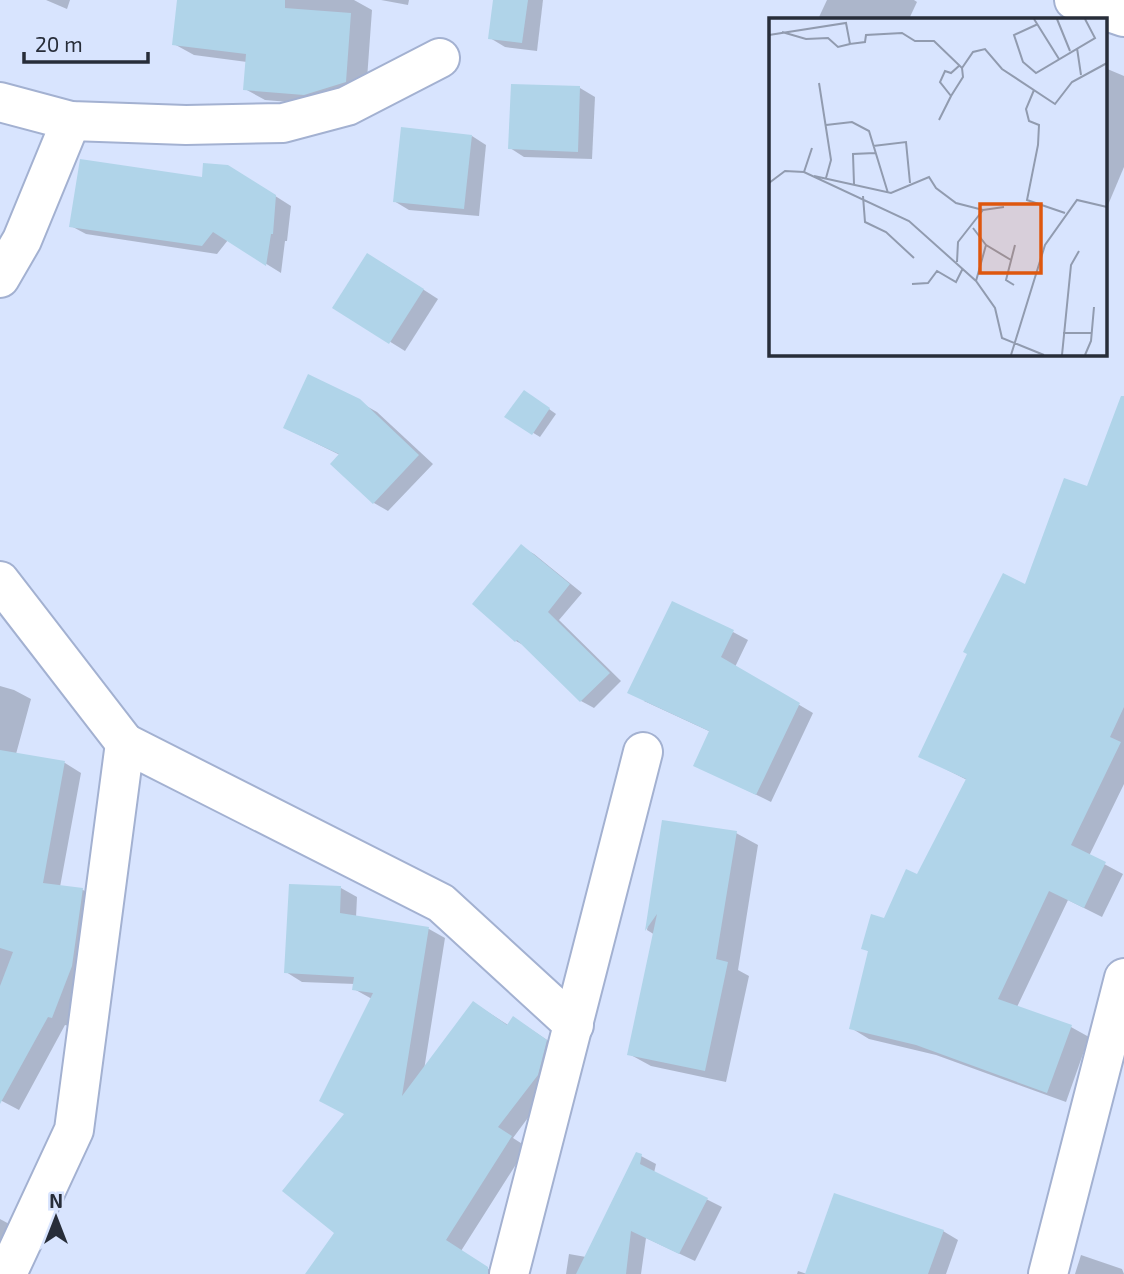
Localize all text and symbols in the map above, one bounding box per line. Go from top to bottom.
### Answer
inset map [769,18,1106,355]
scale bar [24,21,149,65]
text: 20 m [35,31,83,56]
north arrow [21,1183,91,1253]
text: N [49,1189,63,1212]

